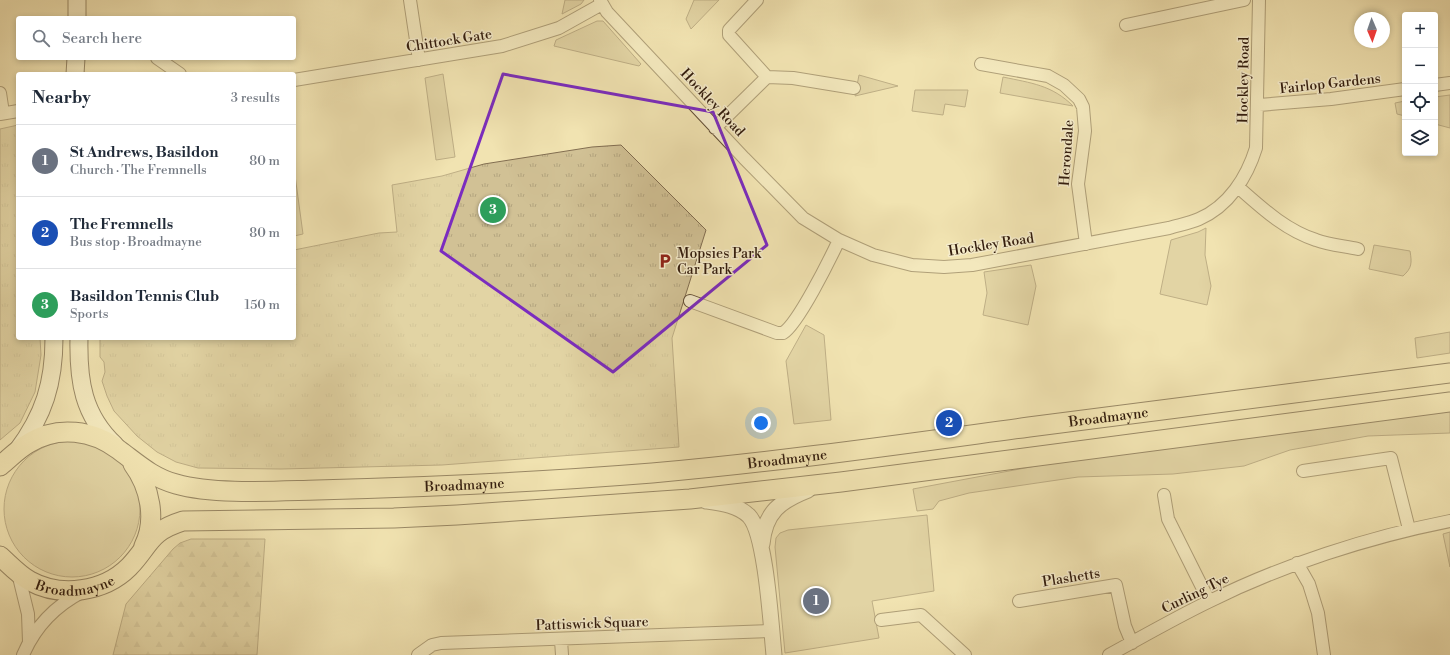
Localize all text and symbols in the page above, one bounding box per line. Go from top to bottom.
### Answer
north arrow [1354,12,1390,48]
map controls [1402,12,1438,156]
button: + [1402,12,1438,48]
search box [16,16,296,60]
street label: Chittock Gate [405,25,493,57]
icon: search [30,27,52,49]
text: Search here [62,29,142,48]
street label: Hockley Road [1234,36,1254,124]
button: − [1402,48,1438,84]
street label: Hockley Road [676,65,748,141]
street label: Fairlop Gardens [1279,70,1382,98]
button: locate [1402,84,1438,120]
text: Nearby [32,87,91,109]
text: 3 results [231,90,280,106]
street label: Herondale [1056,119,1078,187]
button: layers [1402,120,1438,156]
text: St Andrews, Basildon [70,143,219,162]
text: 1 [42,153,48,169]
text: 80 m [249,153,280,169]
text: Church · The Fremnells [70,162,207,178]
pin: 3 [480,195,506,225]
text: The Fremnells [70,215,173,234]
text: 2 [41,225,49,241]
text: 80 m [249,225,280,241]
street label: Hockley Road [947,229,1035,261]
text: Bus stop · Broadmayne [70,234,202,250]
place label: Mopsies Park Car Park [677,245,762,279]
parking icon: Mopsies Park Car Park [656,252,674,270]
text: Basildon Tennis Club [70,287,219,306]
text: 3 [41,297,49,313]
text: 150 m [245,297,280,313]
text: Sports [70,306,109,322]
street label: Broadmayne [1067,404,1149,432]
pin: 2 [936,408,962,438]
your location [751,413,771,433]
street label: Broadmayne [745,446,828,473]
street label: Broadmayne [423,475,505,496]
street label: Plashetts [1041,565,1101,591]
street label: Curling Tye [1159,570,1232,618]
street label: Broadmayne [32,572,118,601]
pin: 1 [803,586,829,616]
street label: Pattiswick Square [535,613,649,635]

